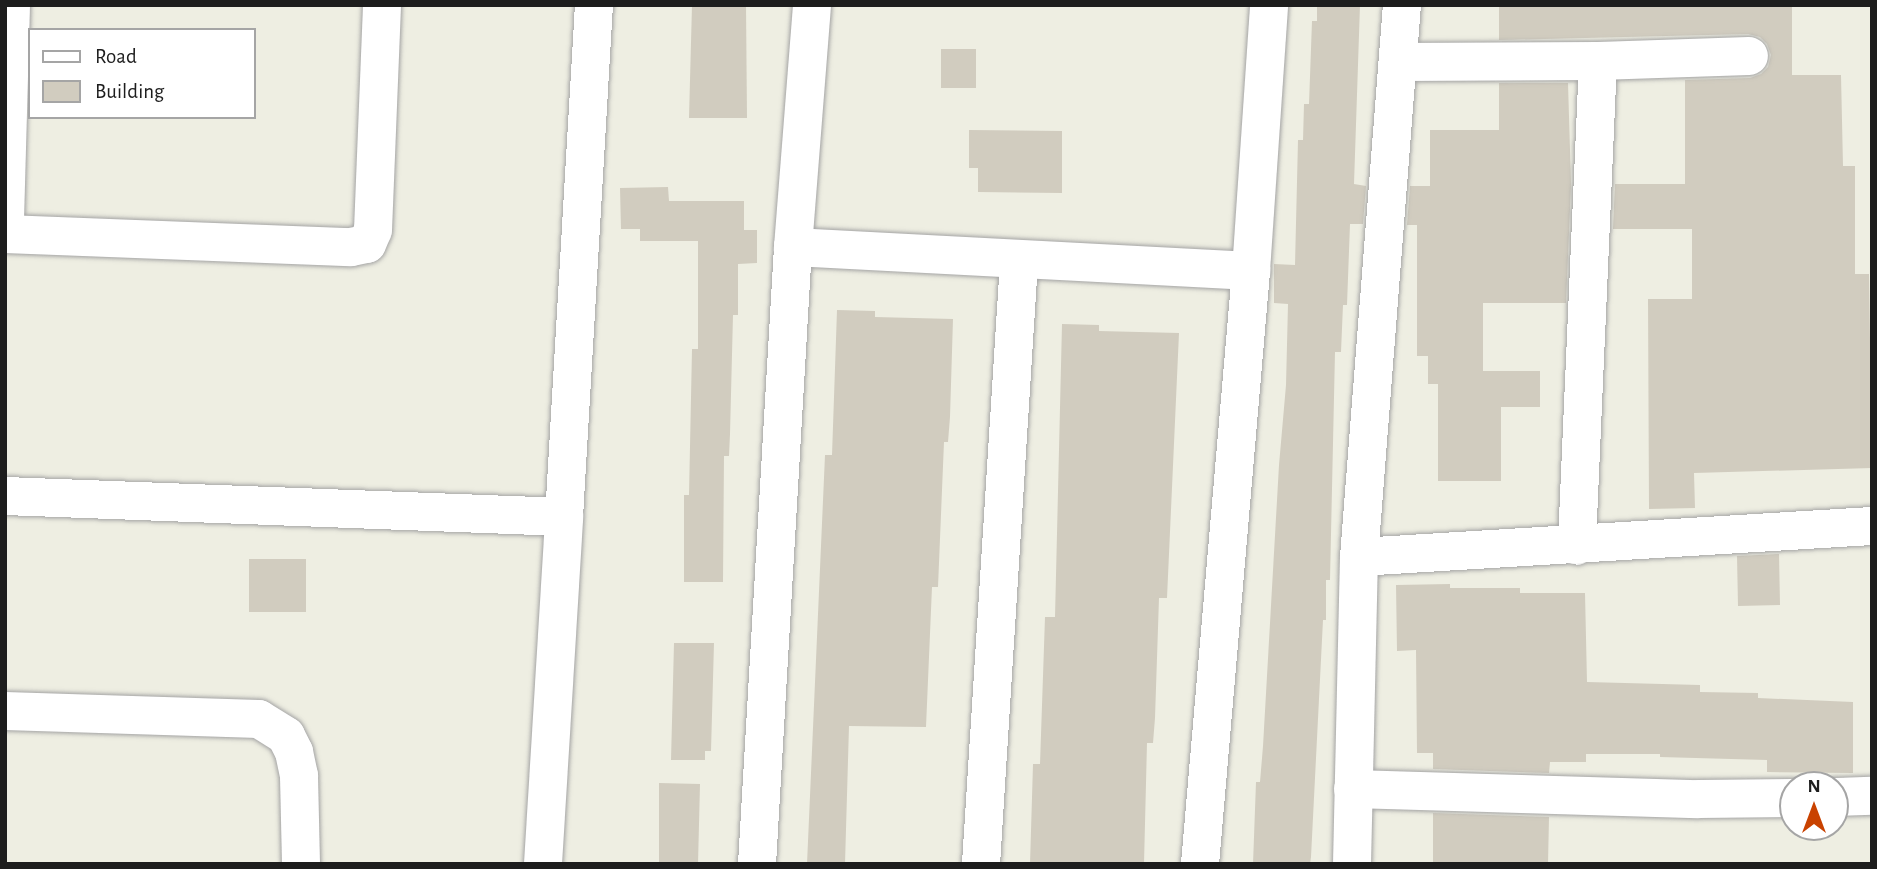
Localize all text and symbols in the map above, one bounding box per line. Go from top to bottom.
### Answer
legend [28,28,256,119]
text: Road [95,46,137,67]
text: Building [95,81,164,102]
north arrow [1779,771,1849,841]
text: N [1807,777,1821,796]

